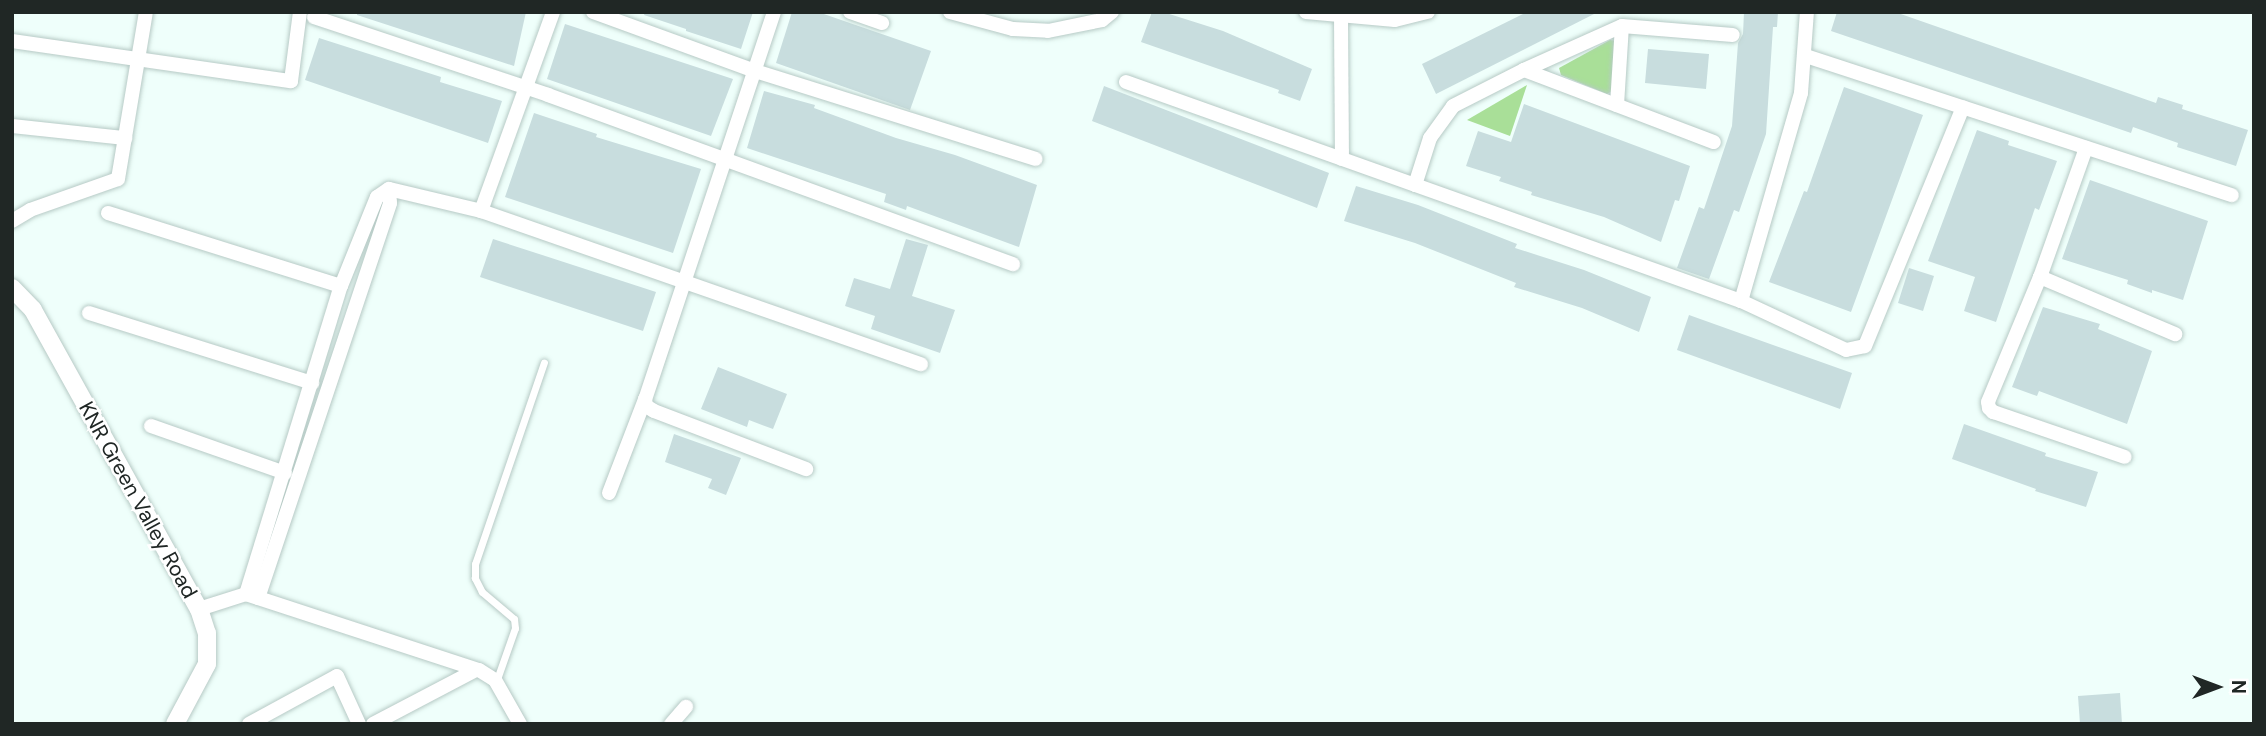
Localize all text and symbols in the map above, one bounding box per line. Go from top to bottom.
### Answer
street label: KNR Green Valley Road [73,397,203,603]
north arrow [2182,652,2252,722]
text: N [2226,680,2251,694]

